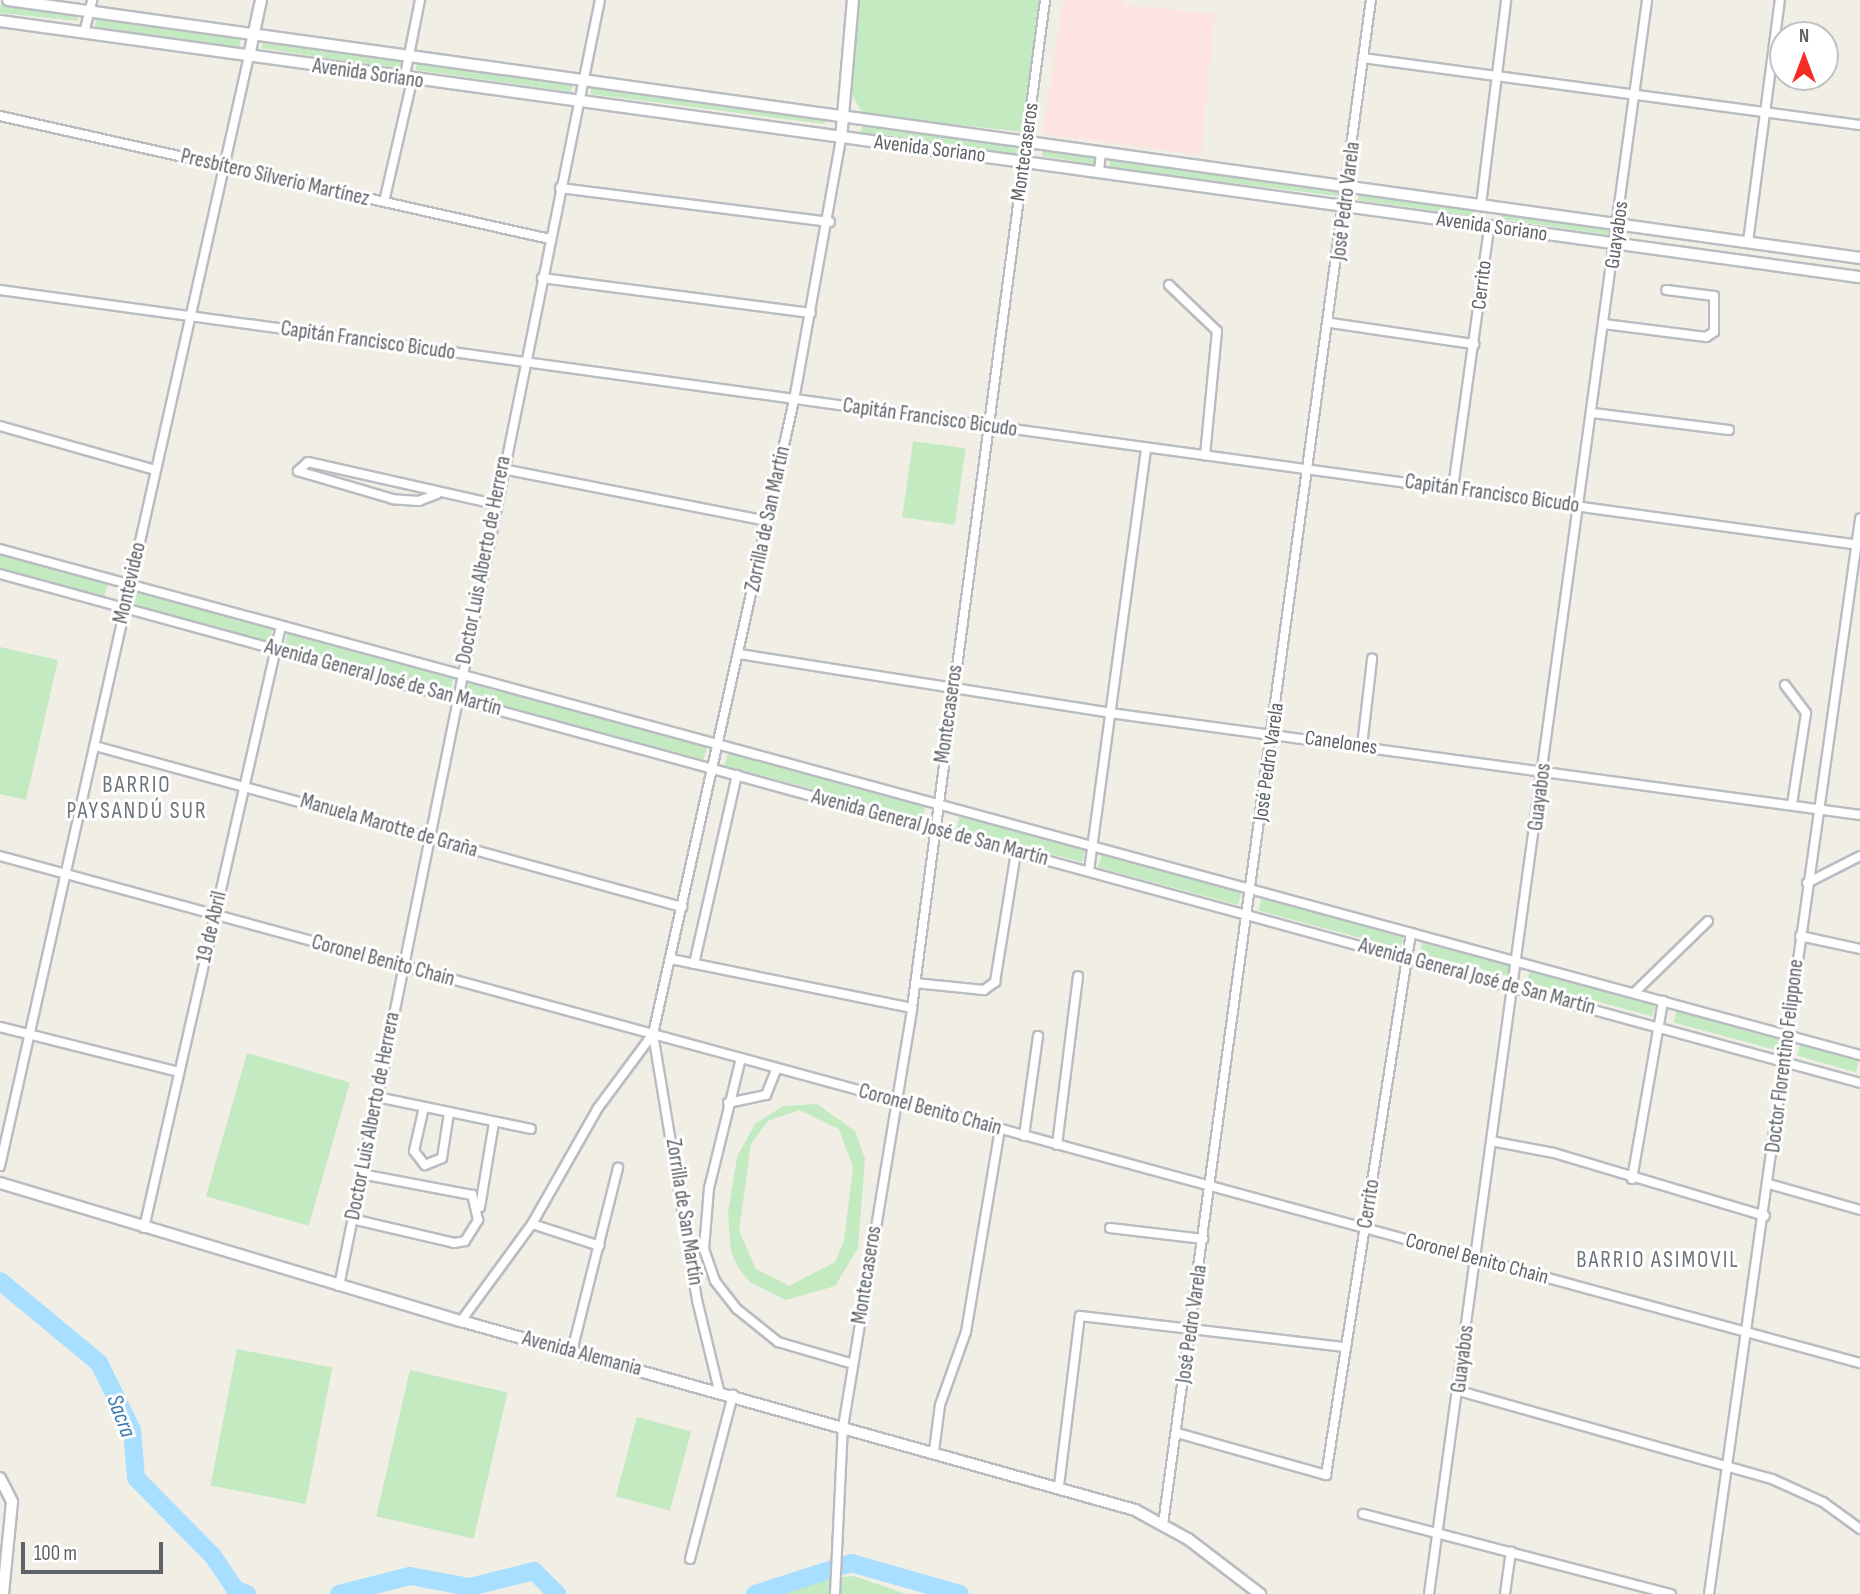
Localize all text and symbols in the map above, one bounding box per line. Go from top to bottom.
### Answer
north arrow [1769,21,1839,91]
text: N [1799,25,1809,48]
street label: Avenida Soriano [311,54,425,94]
street label: Montecaseros [1006,101,1044,203]
street label: Avenida Soriano [873,130,987,168]
street label: José Pedro Varela [1326,140,1366,262]
street label: Presbítero Silverio Martínez [178,144,372,212]
street label: Guayabos [1600,200,1634,270]
street label: Avenida Soriano [1435,207,1549,247]
street label: Cerrito [1466,259,1498,311]
street label: Capitán Francisco Bicudo [279,316,457,366]
street label: Capitán Francisco Bicudo [841,393,1019,443]
street label: Zorrilla de San Martín [740,444,796,594]
street label: Doctor Luis Alberto de Herrera [451,454,517,666]
street label: Capitán Francisco Bicudo [1403,469,1581,519]
street label: Montevideo [108,540,152,626]
street label: Avenida General José de San Martín [262,634,504,722]
street label: Montecaseros [930,663,968,765]
street label: José Pedro Varela [1248,701,1290,823]
street label: Canelones [1303,725,1379,761]
street label: Guayabos [1523,762,1557,832]
district label: BARRIO PAYSANDÚ SUR [68,771,206,825]
street label: Avenida General José de San Martín [809,784,1051,872]
street label: Manuela Marotte de Graña [297,789,481,863]
street label: 19 de Abril [192,889,232,965]
street label: Coronel Benito Chain [309,930,457,992]
street label: Avenida General José de San Martín [1356,933,1598,1021]
street label: Doctor Florentino Felippone [1761,958,1809,1154]
street label: Doctor Luis Alberto de Herrera [340,1010,406,1222]
street label: Coronel Benito Chain [856,1079,1004,1141]
street label: Zorrilla de San Martín [660,1137,708,1287]
street label: Cerrito [1353,1178,1385,1230]
street label: Montecaseros [847,1224,887,1326]
street label: Coronel Benito Chain [1403,1228,1551,1290]
district label: BARRIO ASIMOVIL [1578,1246,1738,1274]
street label: José Pedro Varela [1171,1263,1213,1385]
street label: Guayabos [1446,1324,1480,1394]
street label: Avenida Alemania [520,1326,644,1382]
water label: Sacra [100,1391,142,1441]
scale bar [24,1528,166,1572]
text: 100 m [34,1541,77,1566]

